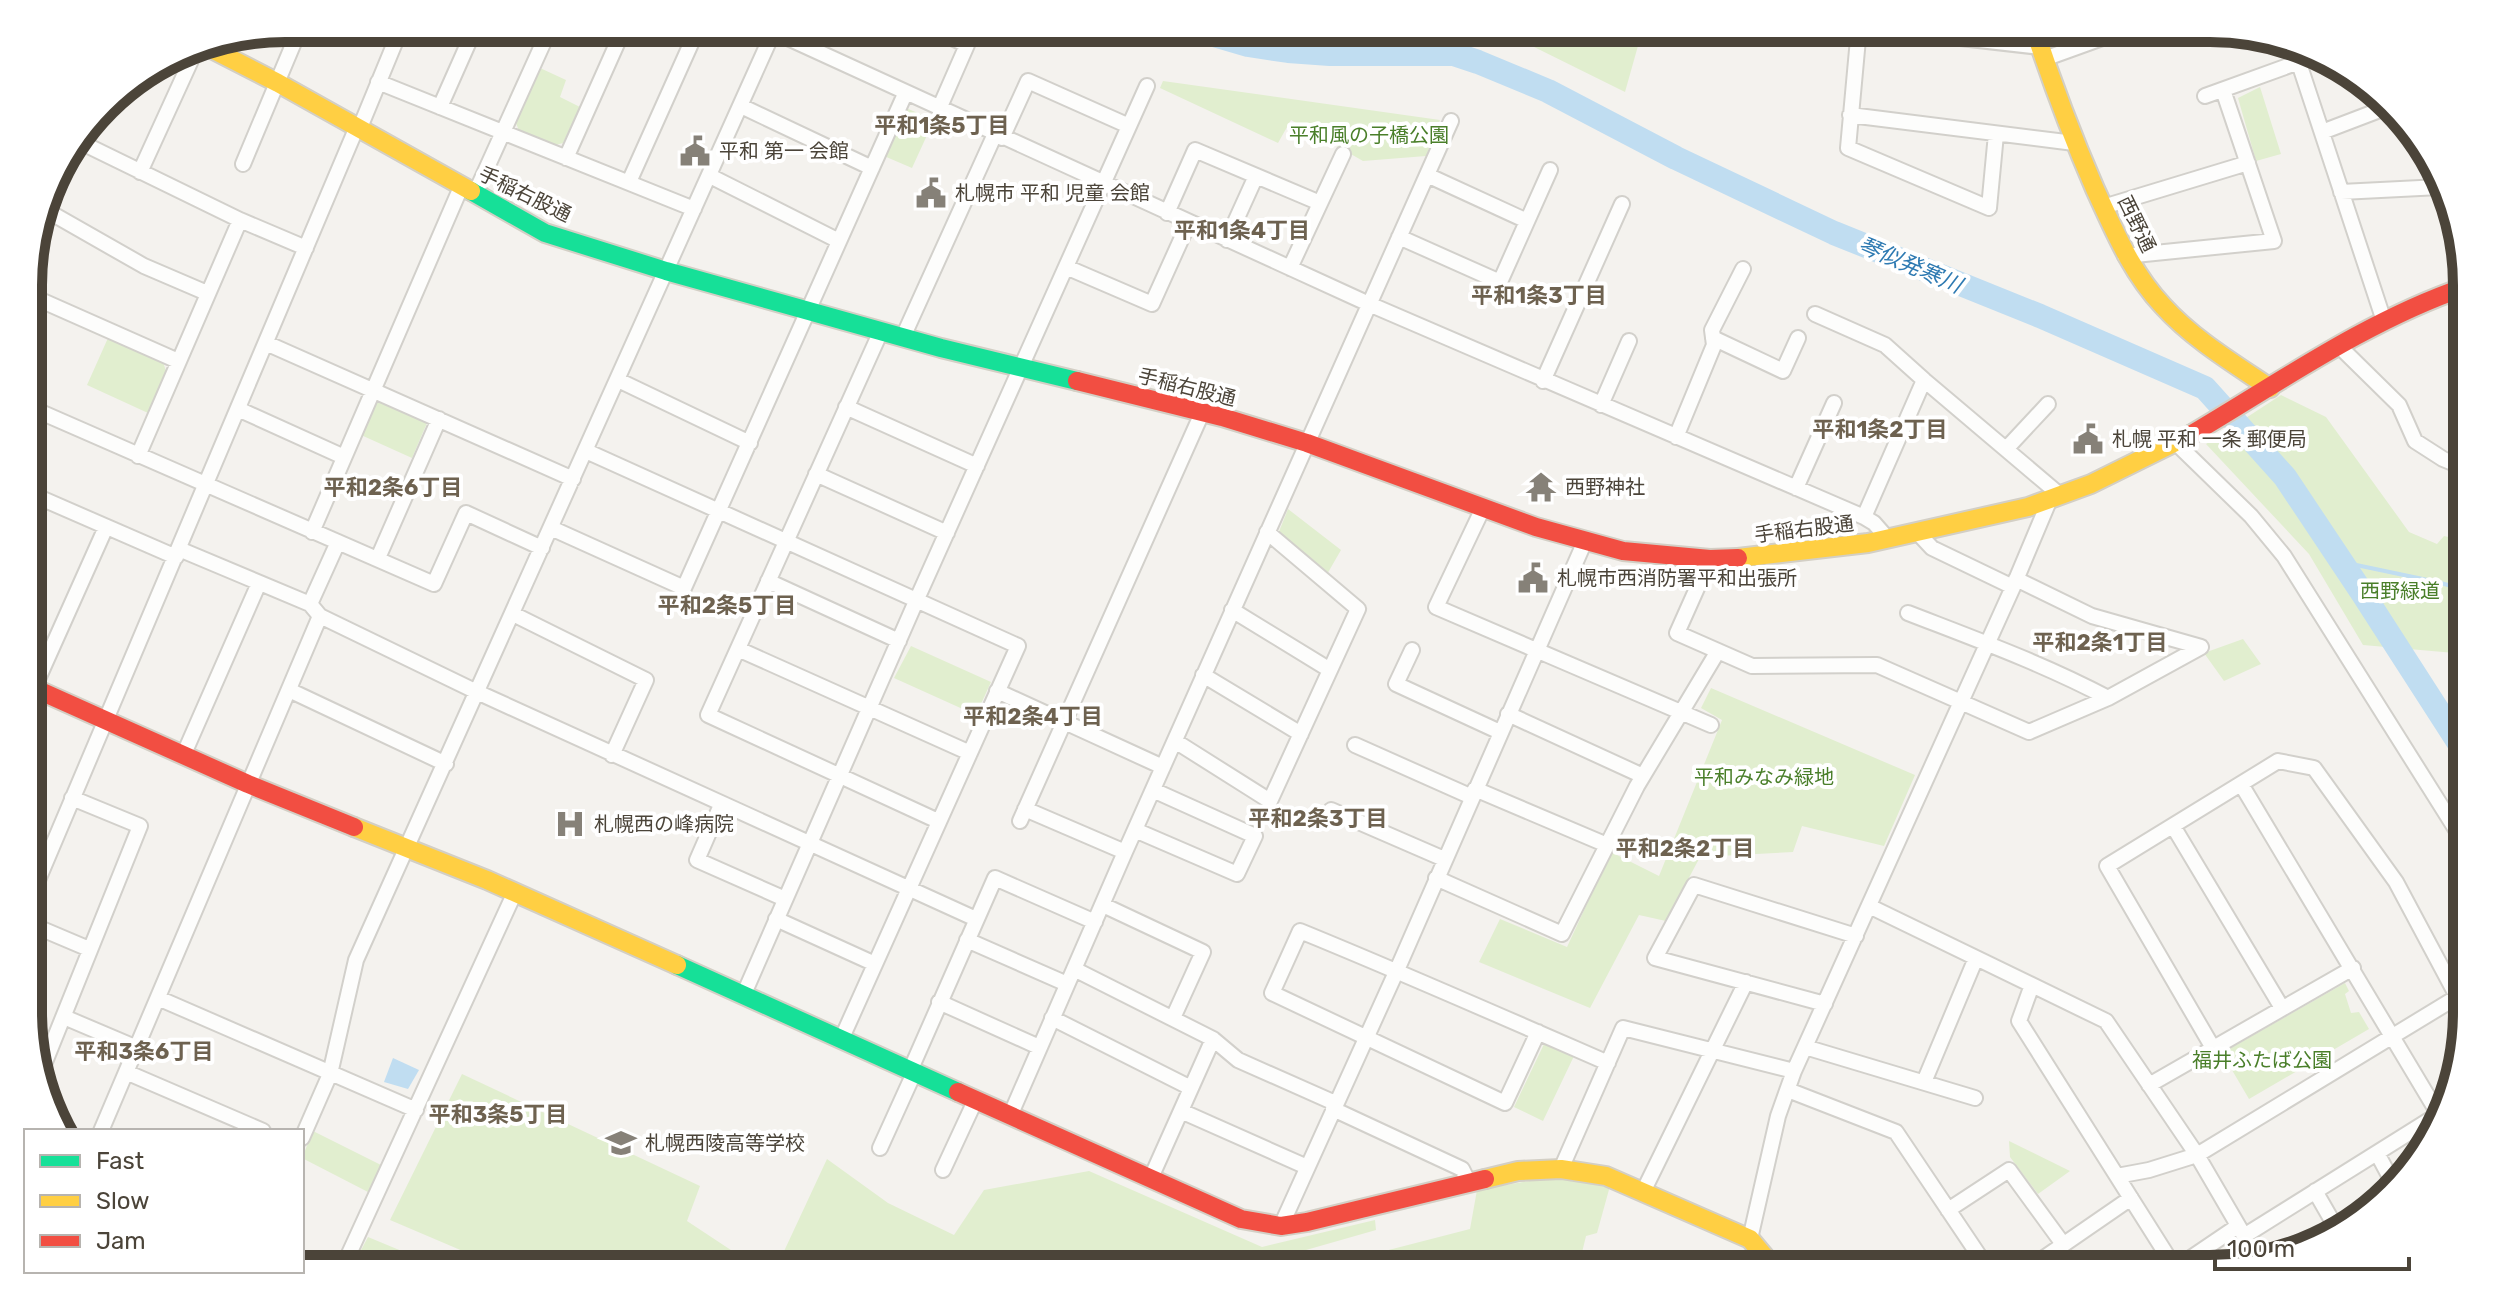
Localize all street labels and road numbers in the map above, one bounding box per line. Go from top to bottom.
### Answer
street label: 手稲右股通 [475,161,575,227]
street label: 西野通 [2113,192,2161,256]
street label: 手稲右股通 [1136,363,1238,411]
street label: 手稲右股通 [1753,511,1855,547]

